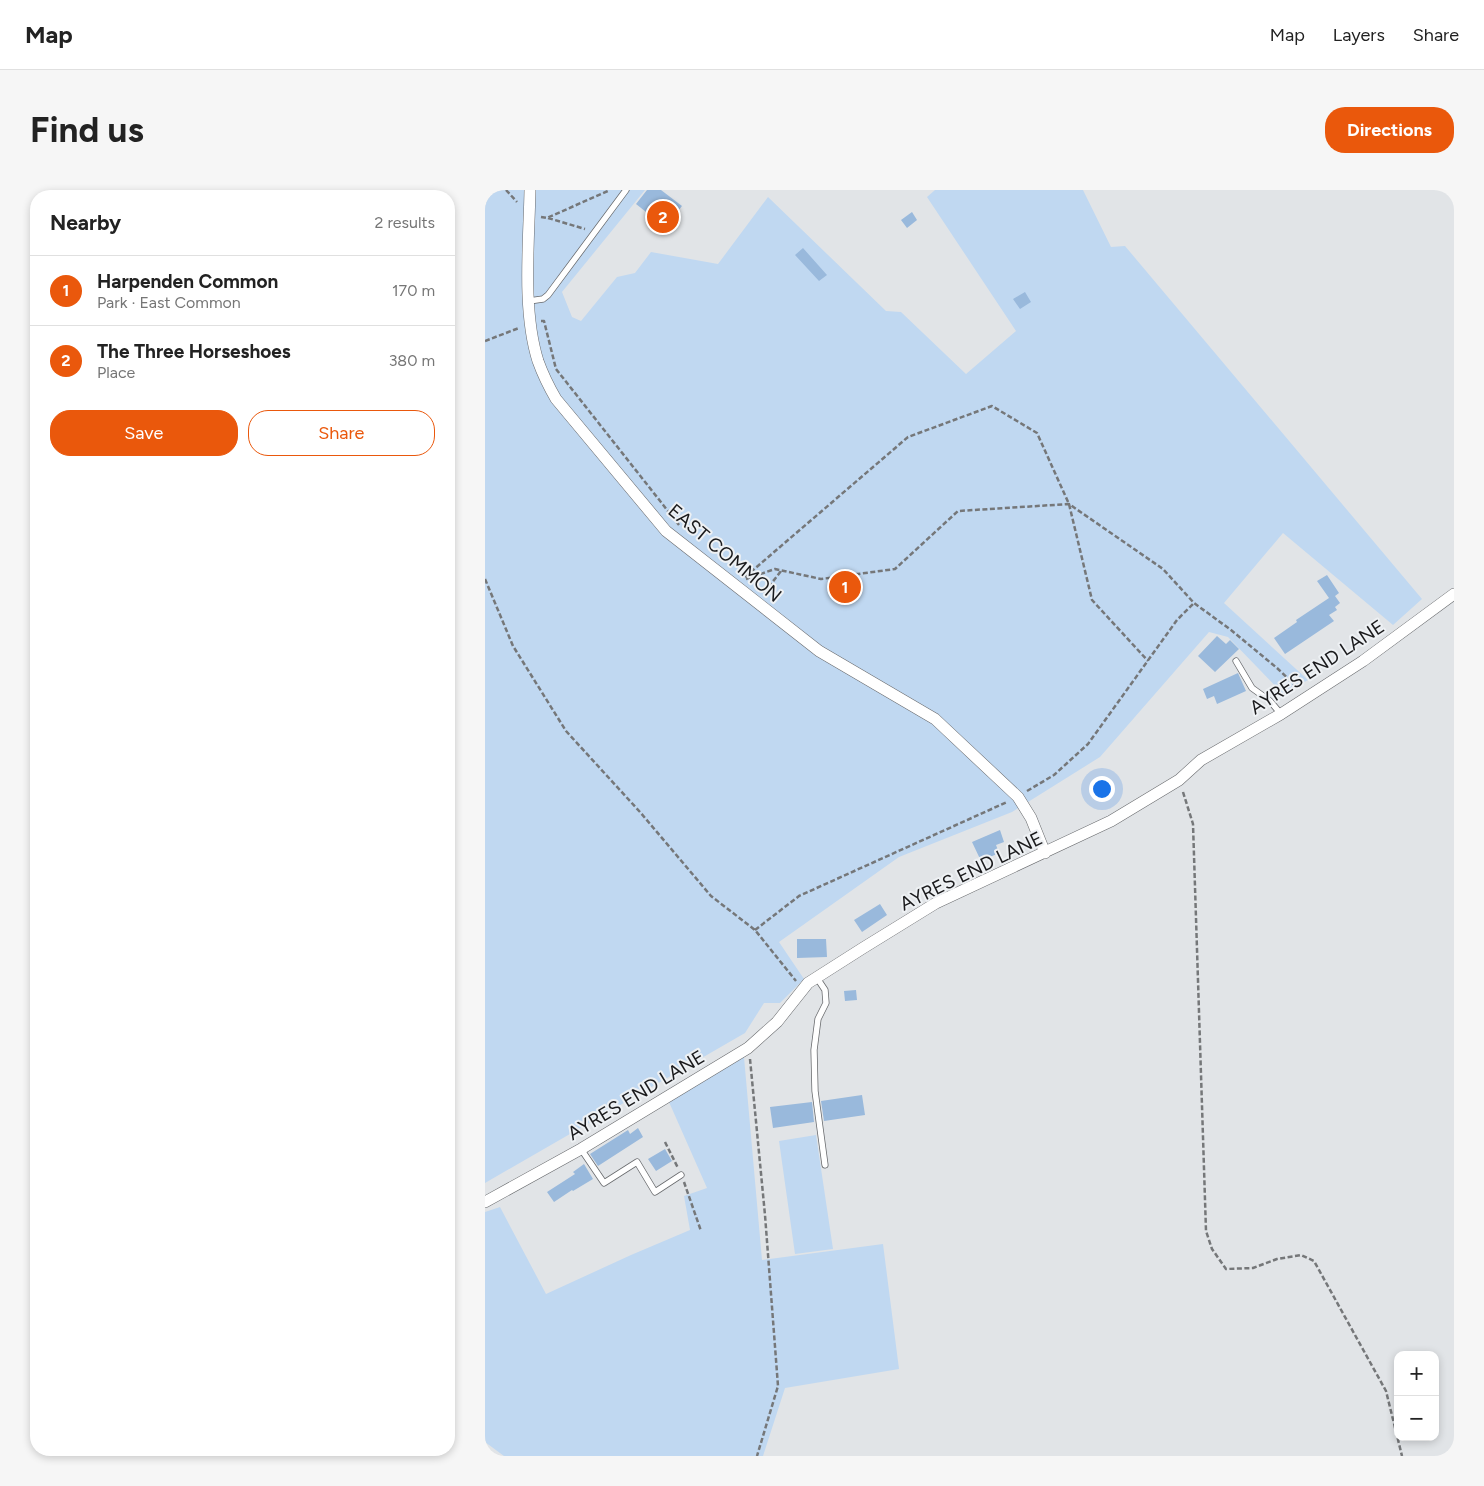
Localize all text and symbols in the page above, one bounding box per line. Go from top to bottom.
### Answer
text: Map [25,20,73,49]
text: Map [1270,24,1305,46]
text: Layers [1333,24,1385,46]
text: Share [1413,24,1459,46]
button: Directions [1325,107,1454,153]
text: Find us [30,109,144,151]
pin: 2 [647,198,679,236]
text: Nearby [50,210,121,235]
text: 2 results [375,213,435,232]
text: Harpenden Common [97,270,278,293]
text: 1 [63,281,69,300]
text: 170 m [392,281,435,300]
text: Park · East Common [97,293,241,312]
text: The Three Horseshoes [97,340,291,363]
text: 2 [61,351,71,370]
text: 380 m [389,351,435,370]
text: Place [97,363,135,382]
button: Save [50,410,238,456]
button: Share [248,410,435,456]
street label: EAST COMMON [664,499,786,607]
pin: 1 [829,568,861,606]
street label: AYRES END LANE [1245,615,1389,719]
your location [1089,776,1115,802]
street label: AYRES END LANE [896,826,1046,916]
street label: AYRES END LANE [563,1045,709,1145]
map controls [1394,1351,1439,1441]
button: + [1394,1351,1439,1396]
button: − [1394,1396,1439,1441]

